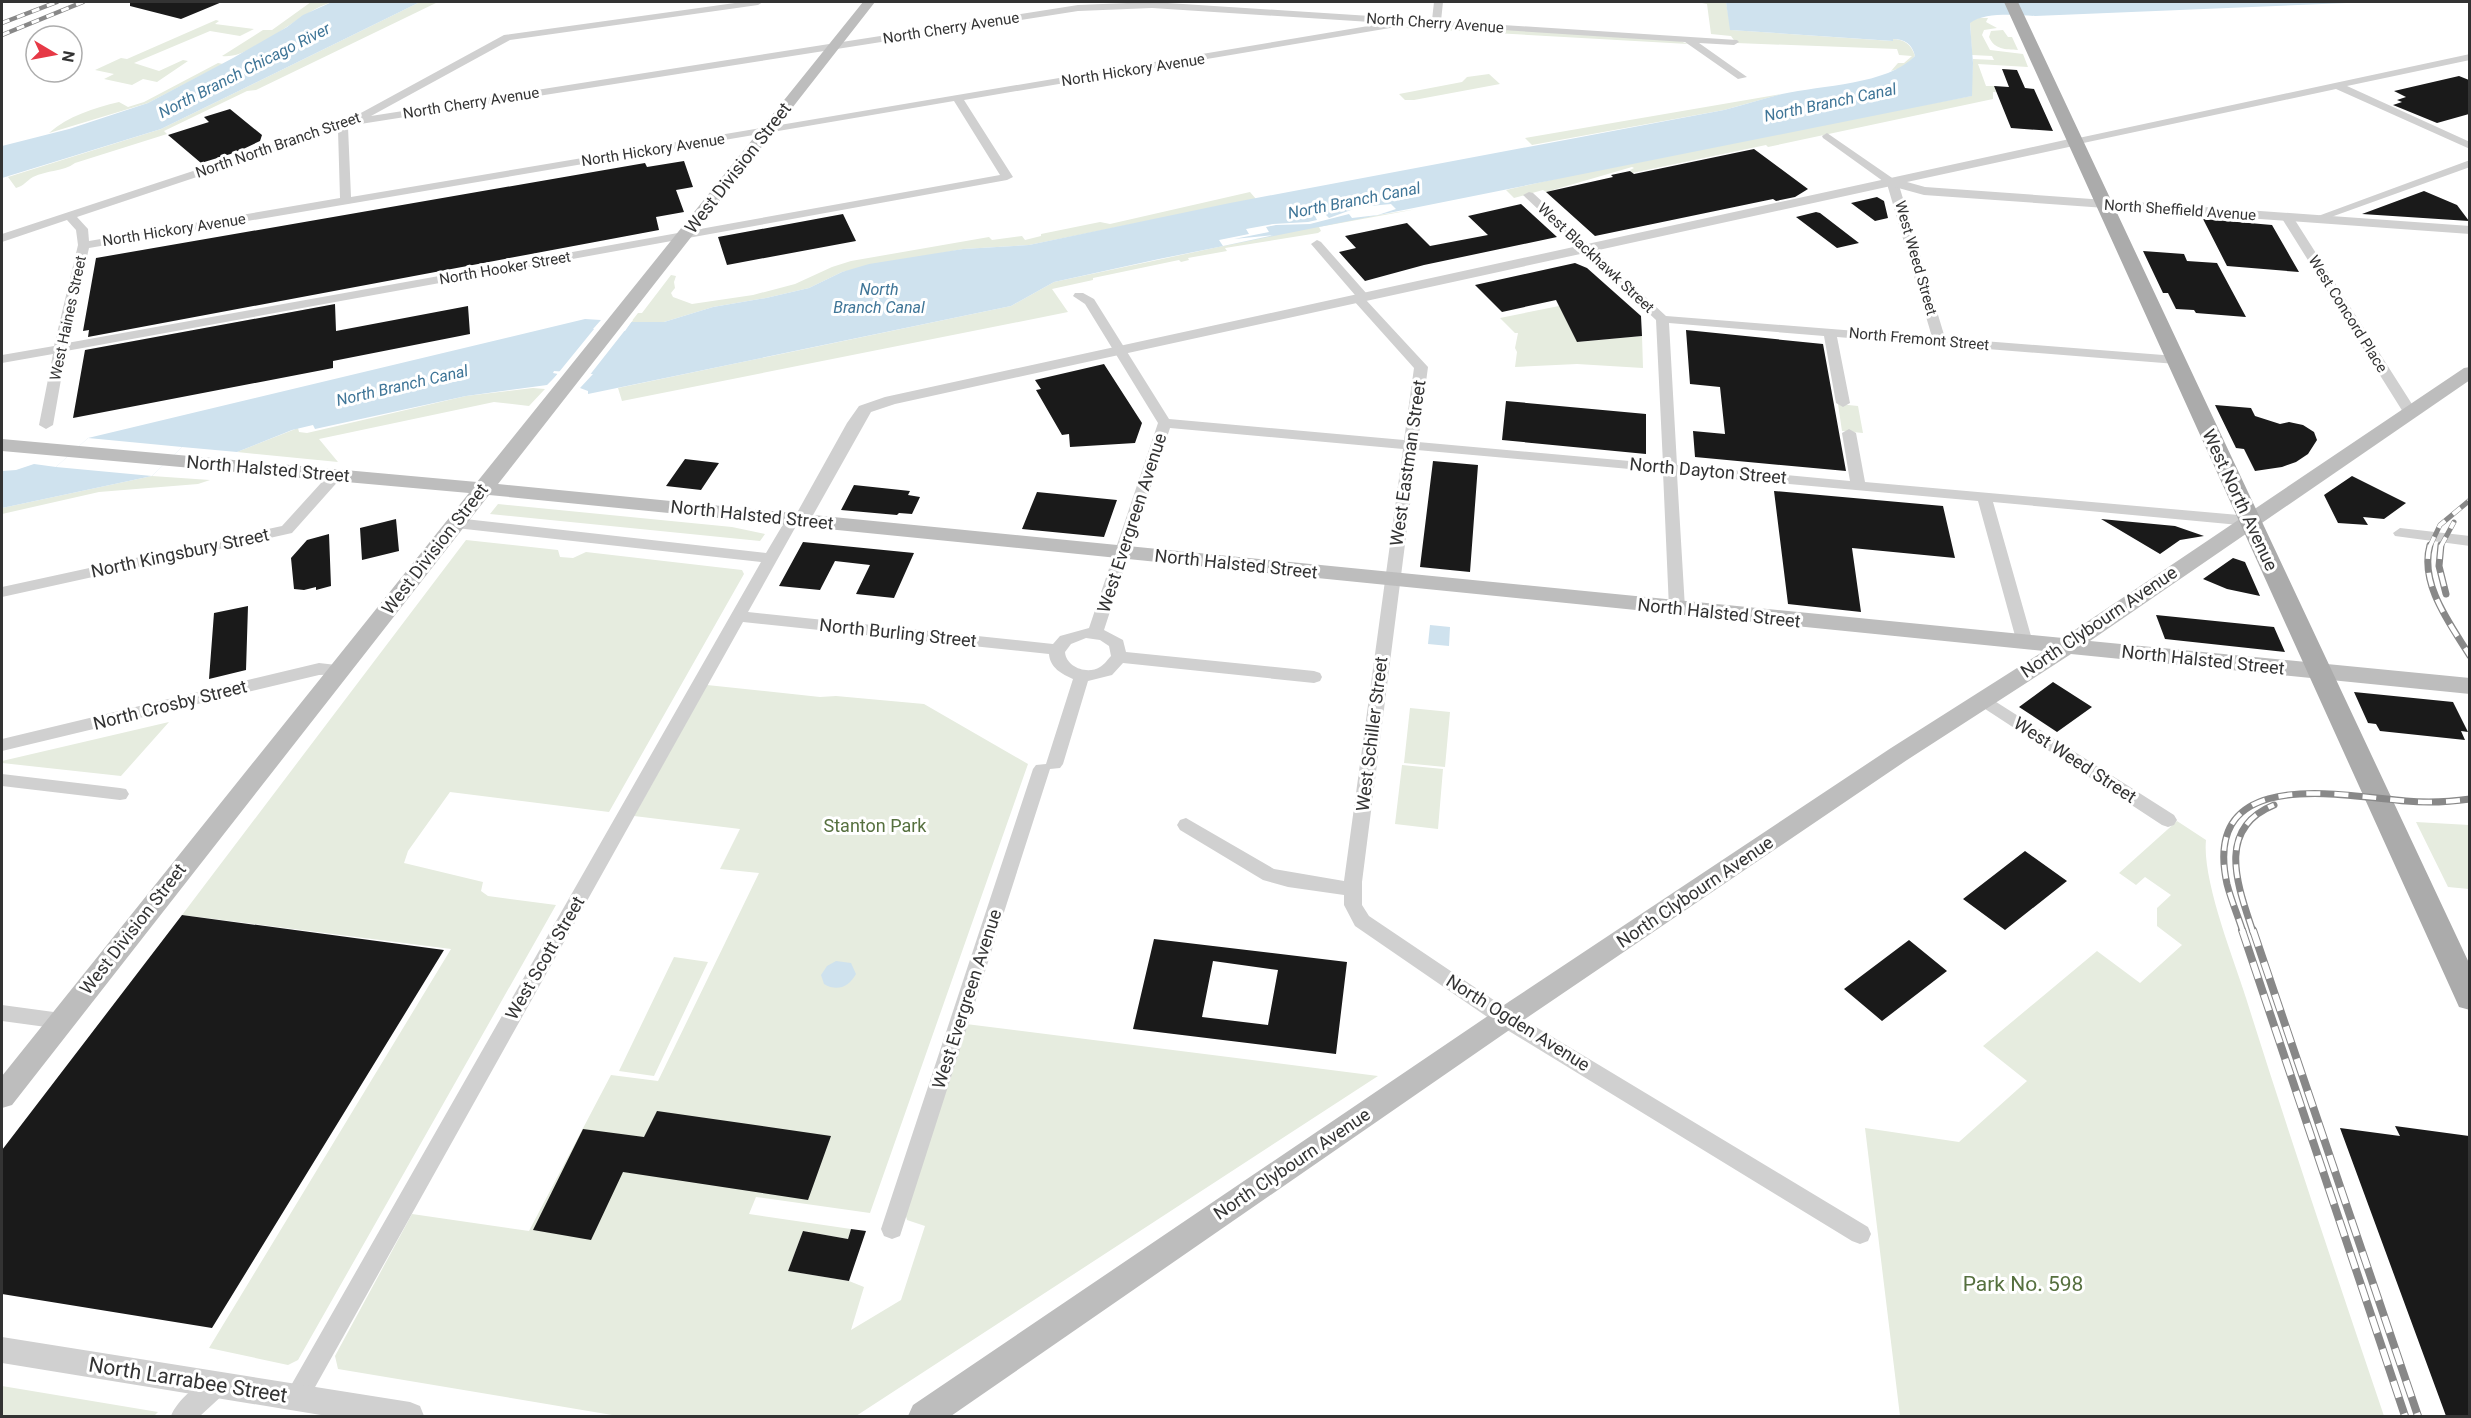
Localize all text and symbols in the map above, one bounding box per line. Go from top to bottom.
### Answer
street label: North Cherry Avenue [882,8,1020,48]
street label: North Cherry Avenue [1366,9,1504,37]
water label: North Branch Chicago River [155,18,334,122]
north arrow [24,24,84,84]
text: N [58,49,79,64]
street label: North Hickory Avenue [1060,50,1206,90]
water label: North Branch Canal [1762,79,1898,126]
street label: North Cherry Avenue [402,83,540,123]
street label: West Division Street [680,98,795,237]
street label: North North Branch Street [193,108,363,182]
street label: North Hickory Avenue [580,130,726,170]
water label: North Branch Canal [1286,178,1422,223]
street label: North Sheffield Avenue [2103,196,2257,224]
street label: West Blackhawk Street [1534,199,1658,317]
street label: West Weed Street [1891,199,1941,317]
street label: North Hickory Avenue [101,210,247,250]
street label: North Hooker Street [438,248,572,288]
street label: West Concord Place [2305,252,2391,376]
street label: West Haines Street [46,254,90,382]
water label: North Branch Canal [833,280,925,317]
street label: North Fremont Street [1848,324,1990,354]
water label: North Branch Canal [334,361,470,410]
street label: West Eastman Street [1385,378,1430,547]
street label: West North Avenue [2198,426,2282,574]
street label: West Evergreen Avenue [1093,430,1170,615]
street label: North Halsted Street [186,451,351,486]
street label: North Dayton Street [1629,453,1788,488]
street label: West Division Street [377,479,492,618]
street label: North Halsted Street [670,496,835,534]
street label: North Kingsbury Street [89,523,271,582]
street label: North Halsted Street [1154,545,1319,583]
street label: North Clybourn Avenue [2016,561,2181,682]
street label: North Halsted Street [1637,594,1802,632]
street label: North Burling Street [818,614,978,651]
street label: North Halsted Street [2121,641,2286,679]
street label: West Schiller Street [1352,655,1391,812]
street label: North Crosby Street [91,675,249,734]
street label: West Weed Street [2010,712,2141,807]
park label: Stanton Park [824,815,927,836]
street label: North Clybourn Avenue [1612,831,1777,952]
street label: West Division Street [75,859,190,998]
street label: West Scott Street [501,892,588,1023]
street label: West Evergreen Avenue [928,906,1005,1091]
street label: North Ogden Avenue [1443,970,1594,1075]
street label: North Clybourn Avenue [1209,1103,1374,1224]
park label: Park No. 598 [1963,1272,2083,1296]
street label: North Larrabee Street [87,1352,289,1408]

